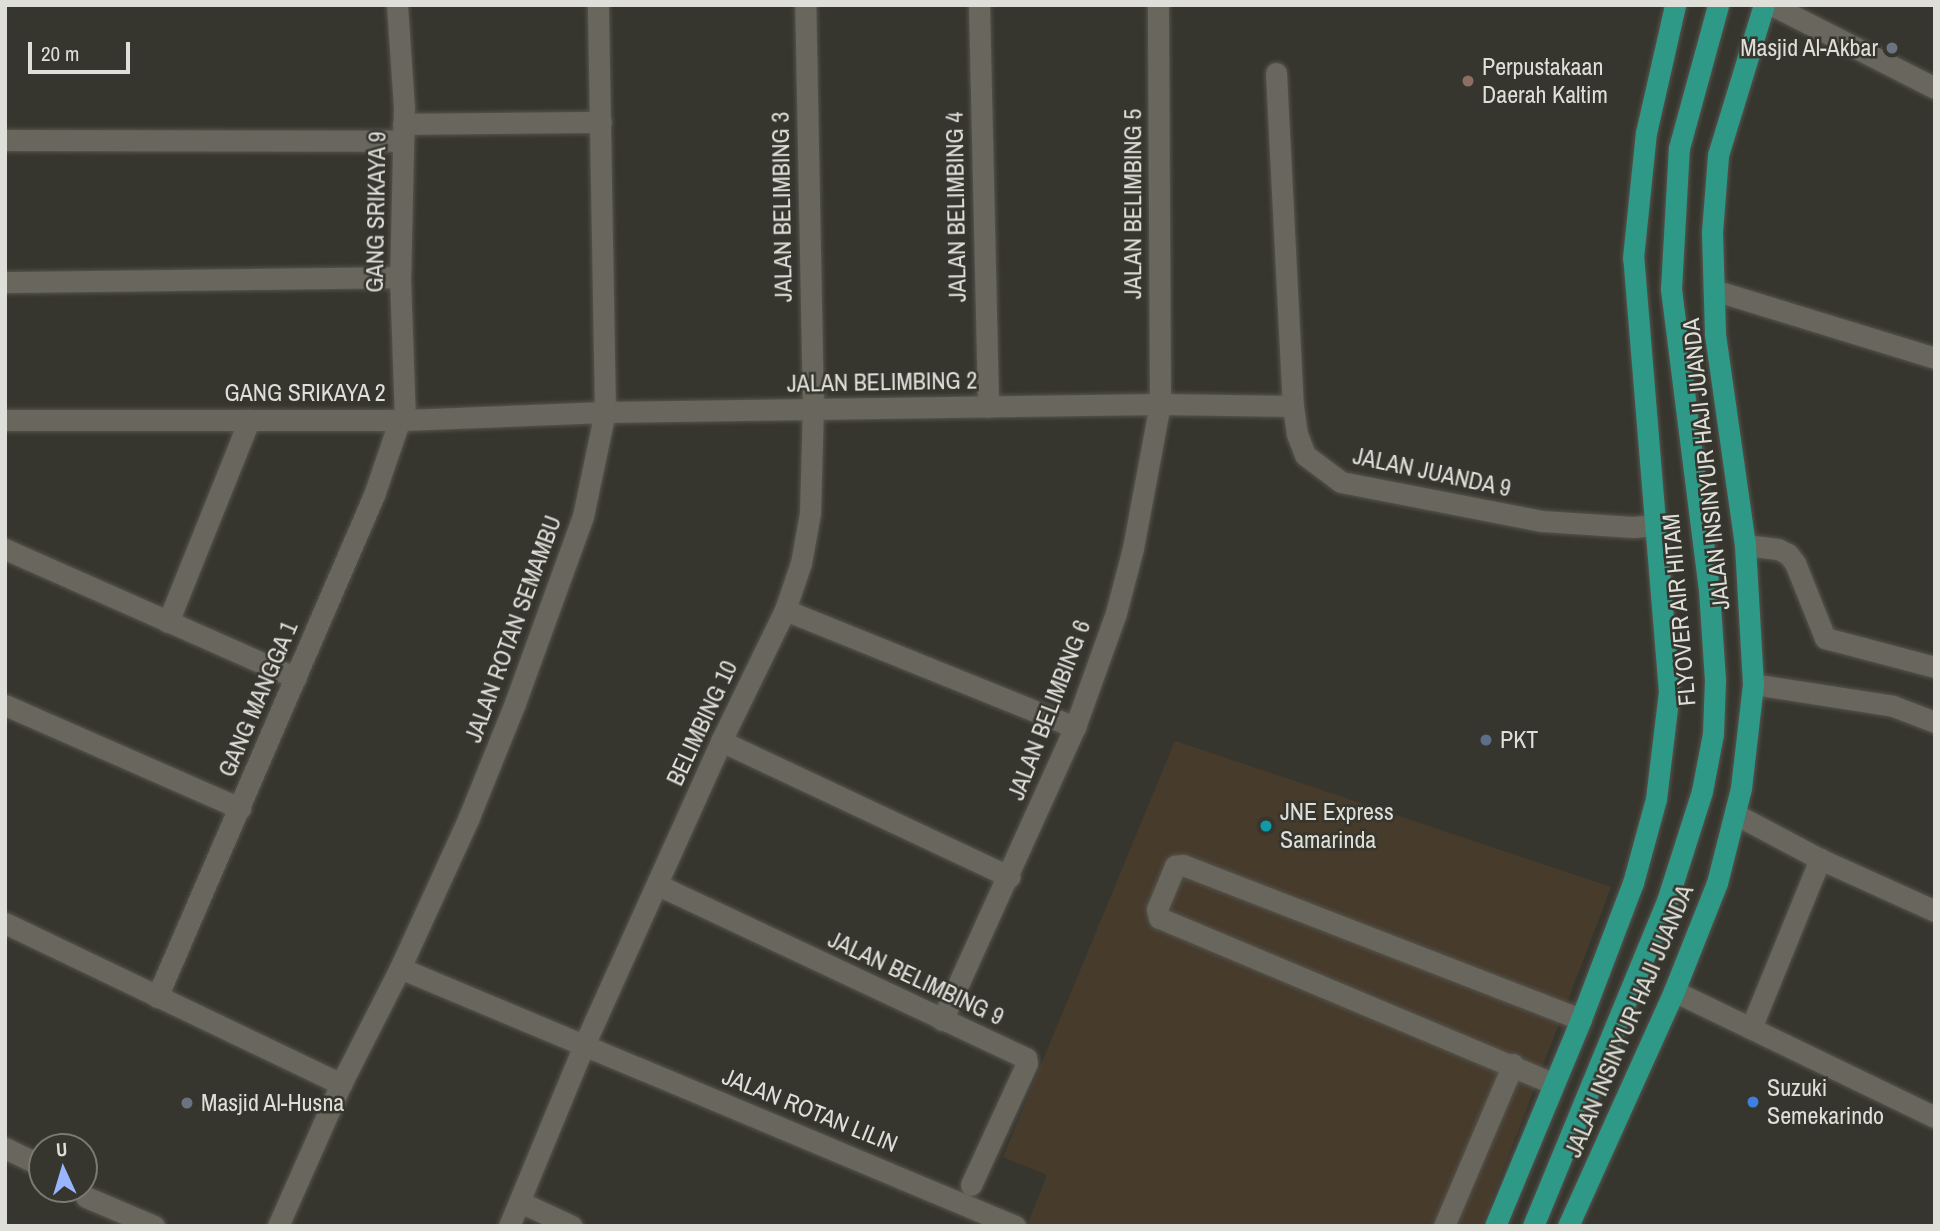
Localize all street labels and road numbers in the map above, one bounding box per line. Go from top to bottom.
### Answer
street label: JALAN BELIMBING 5 [1119,109,1147,299]
street label: JALAN BELIMBING 3 [766,112,798,302]
street label: JALAN BELIMBING 4 [940,112,972,302]
street label: GANG SRIKAYA 9 [360,131,392,293]
street label: JALAN INSINYUR HAJI JUANDA [1676,317,1736,611]
street label: JALAN BELIMBING 2 [787,366,977,398]
street label: GANG SRIKAYA 2 [224,379,386,407]
street label: JALAN JUANDA 9 [1350,441,1514,503]
street label: JALAN ROTAN SEMAMBU [459,512,567,746]
street label: FLYOVER AIR HITAM [1656,512,1702,708]
street label: GANG MANGGA 1 [212,616,304,782]
street label: JALAN BELIMBING 6 [1001,616,1097,804]
street label: BELIMBING 10 [661,656,743,790]
street label: JALAN INSINYUR HAJI JUANDA [1558,880,1700,1162]
street label: JALAN BELIMBING 9 [824,925,1008,1031]
street label: JALAN ROTAN LILIN [718,1062,902,1158]

